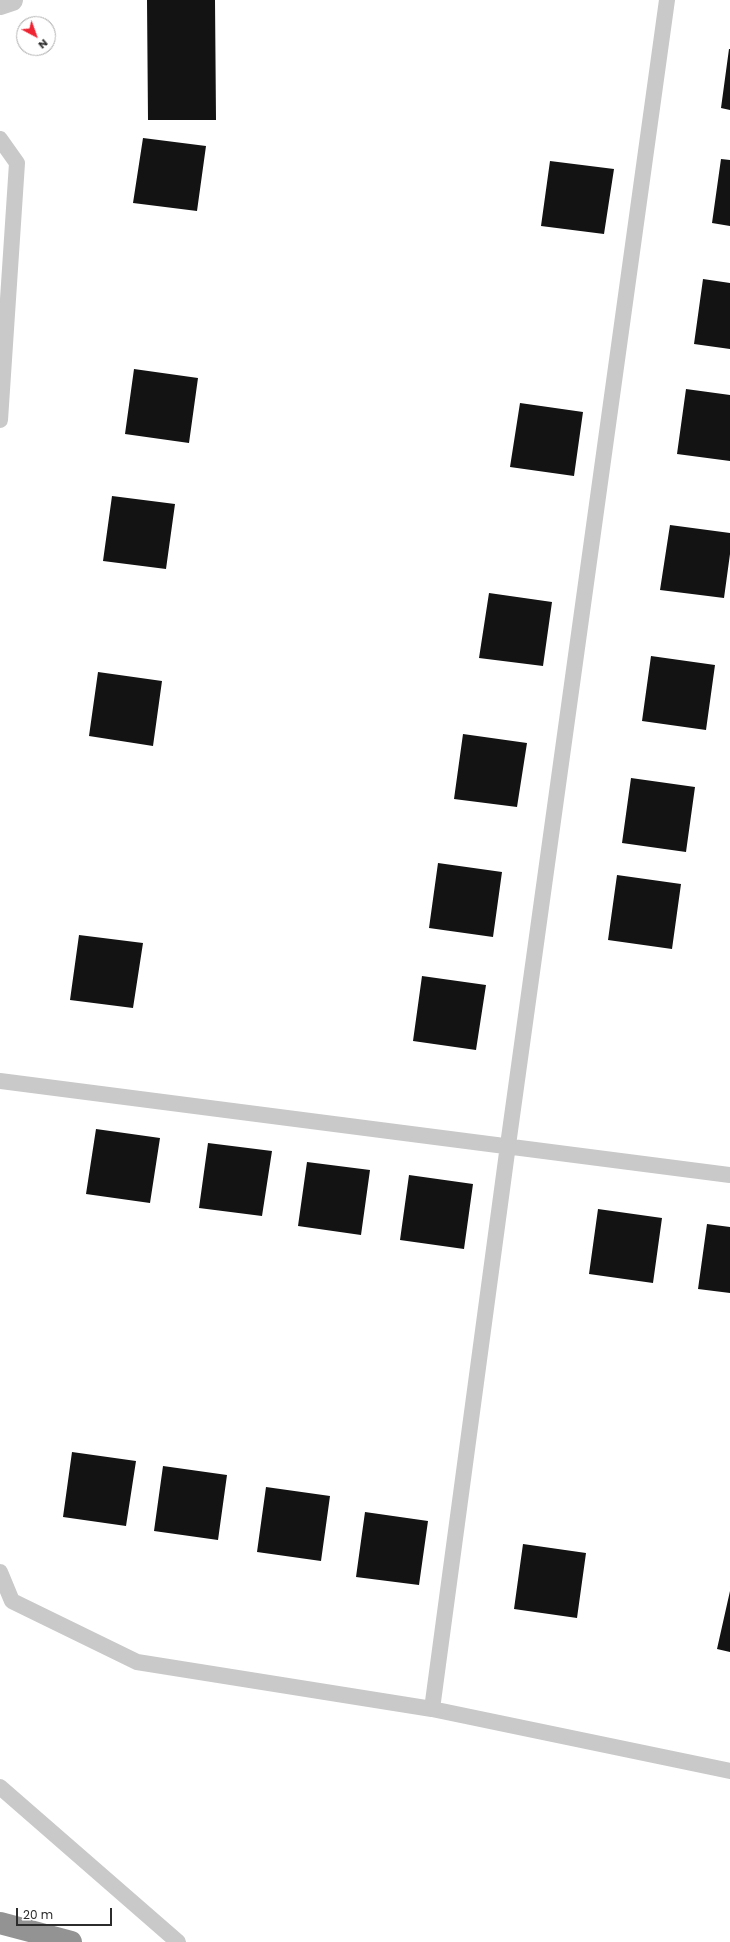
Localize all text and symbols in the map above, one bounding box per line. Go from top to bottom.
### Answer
north arrow [16,16,56,56]
text: N [35,36,52,53]
scale bar [18,1900,114,1926]
text: 20 m [23,1906,53,1923]

